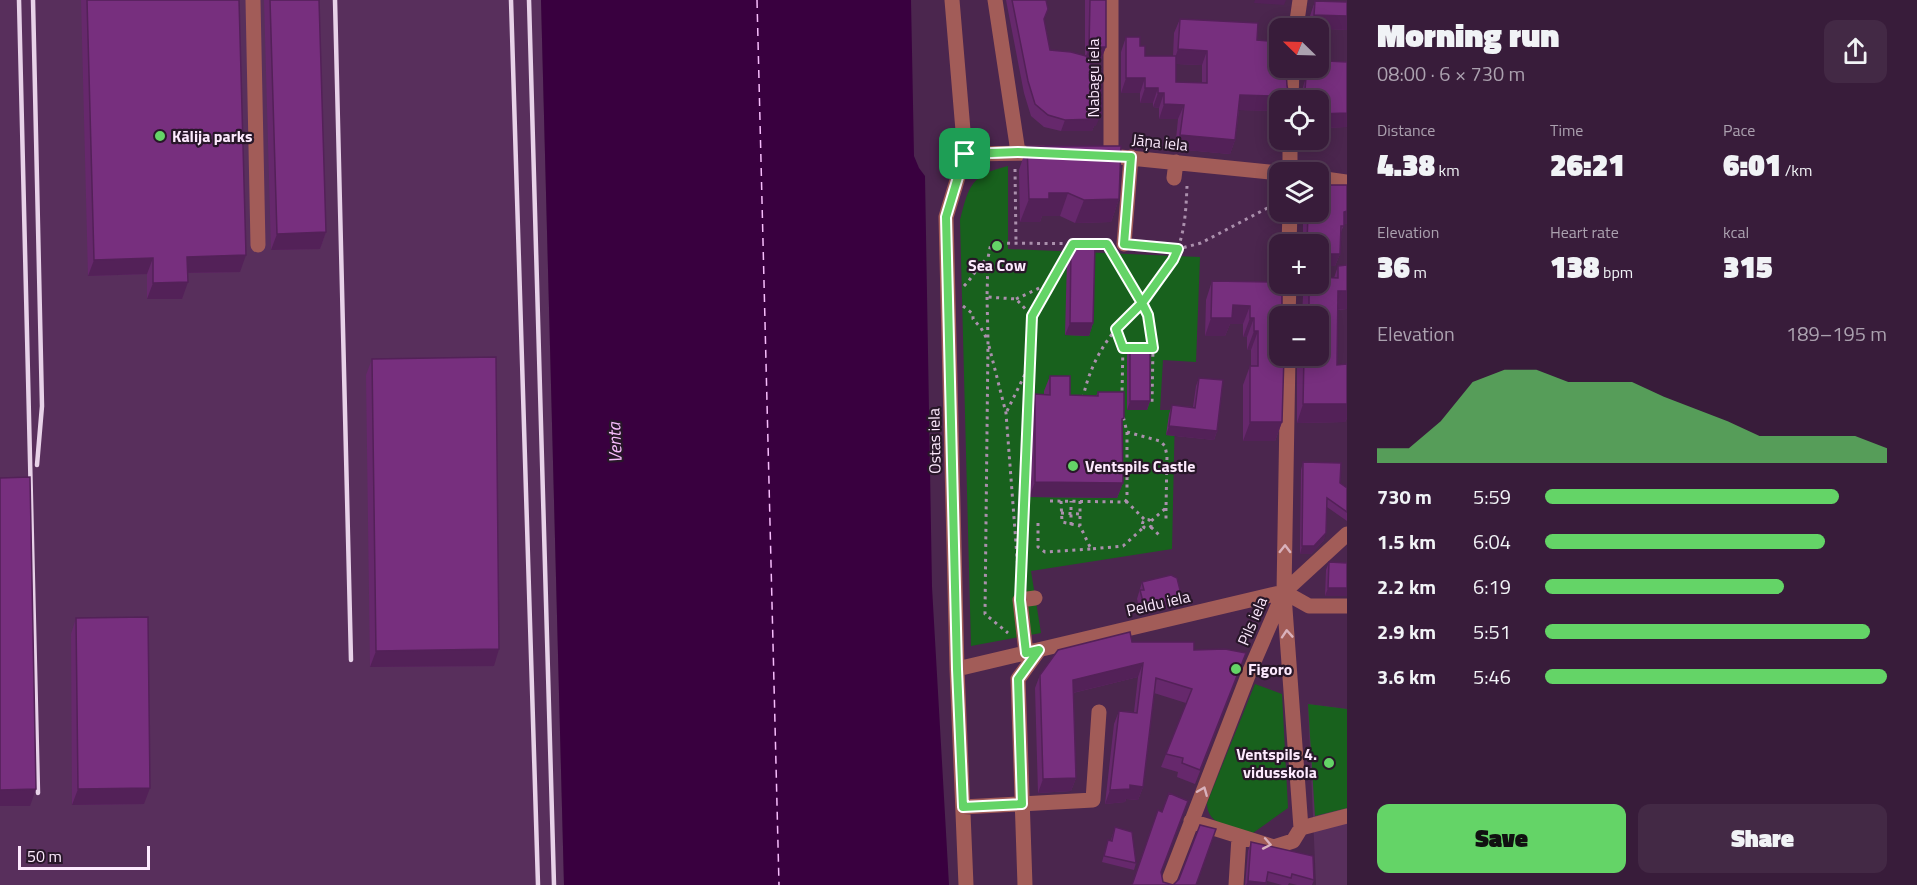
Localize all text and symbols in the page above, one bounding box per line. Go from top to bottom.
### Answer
text: Morning run [1377,10,1559,60]
north arrow [1269,18,1329,78]
map controls [1269,18,1329,366]
button: share [1824,20,1887,83]
street label: Nabagu iela [1081,39,1105,117]
text: 08:00 · 6 × 730 m [1377,58,1525,89]
button: locate [1269,90,1329,150]
text: Distance [1377,118,1435,142]
text: Time [1550,118,1583,142]
text: Pace [1723,118,1755,142]
place label: Kālija parks [172,124,253,148]
street label: Jāņa iela [1131,127,1189,157]
pin [939,128,990,179]
marker: Kālija parks [153,129,167,143]
icon: arrive [948,137,981,170]
text: 4.38 [1377,142,1435,188]
text: 26:21 [1550,142,1625,188]
text: 6:01 [1723,142,1781,188]
text: km [1435,158,1460,182]
text: /km [1781,158,1812,182]
button: layers [1269,162,1329,222]
text: Elevation [1377,220,1439,244]
text: Heart rate [1550,220,1619,244]
text: kcal [1723,220,1749,244]
button: + [1269,234,1329,294]
marker: Sea Cow [990,239,1004,253]
text: 36 [1377,244,1410,290]
text: 138 [1550,244,1600,290]
text: 315 [1723,244,1773,290]
place label: Sea Cow [968,253,1026,277]
text: m [1410,260,1427,284]
text: bpm [1600,260,1633,284]
button: − [1269,306,1329,366]
text: Elevation [1377,318,1455,349]
text: 189–195 m [1786,318,1887,349]
street label: Ostas iela [921,408,947,474]
water label: Venta [600,421,629,464]
place label: Ventspils Castle [1085,454,1196,478]
marker: Ventspils Castle [1066,459,1080,473]
text: 730 m [1377,481,1432,512]
text: 5:59 [1473,481,1511,512]
text: 1.5 km [1377,526,1436,557]
text: 6:04 [1473,526,1511,557]
one-way arrow [1279,545,1291,554]
text: 2.2 km [1377,571,1436,602]
text: 6:19 [1473,571,1511,602]
street label: Peldu iela [1124,584,1192,622]
street label: Pils iela [1231,593,1273,649]
text: 2.9 km [1377,616,1436,647]
text: 5:51 [1473,616,1511,647]
one-way arrow [1281,629,1294,638]
place label: Figoro [1248,657,1292,681]
text: 3.6 km [1377,661,1436,692]
text: 5:46 [1473,661,1511,692]
marker: Figoro [1229,662,1243,676]
place label: Ventspils 4. vidusskola [1236,742,1317,784]
marker: Ventspils 4. vidusskola [1322,756,1336,770]
one-way arrow [1196,786,1208,797]
button: Save [1377,804,1626,873]
button: Share [1638,804,1887,873]
one-way arrow [1262,837,1272,850]
scale bar [18,843,150,870]
text: 50 m [27,844,62,868]

